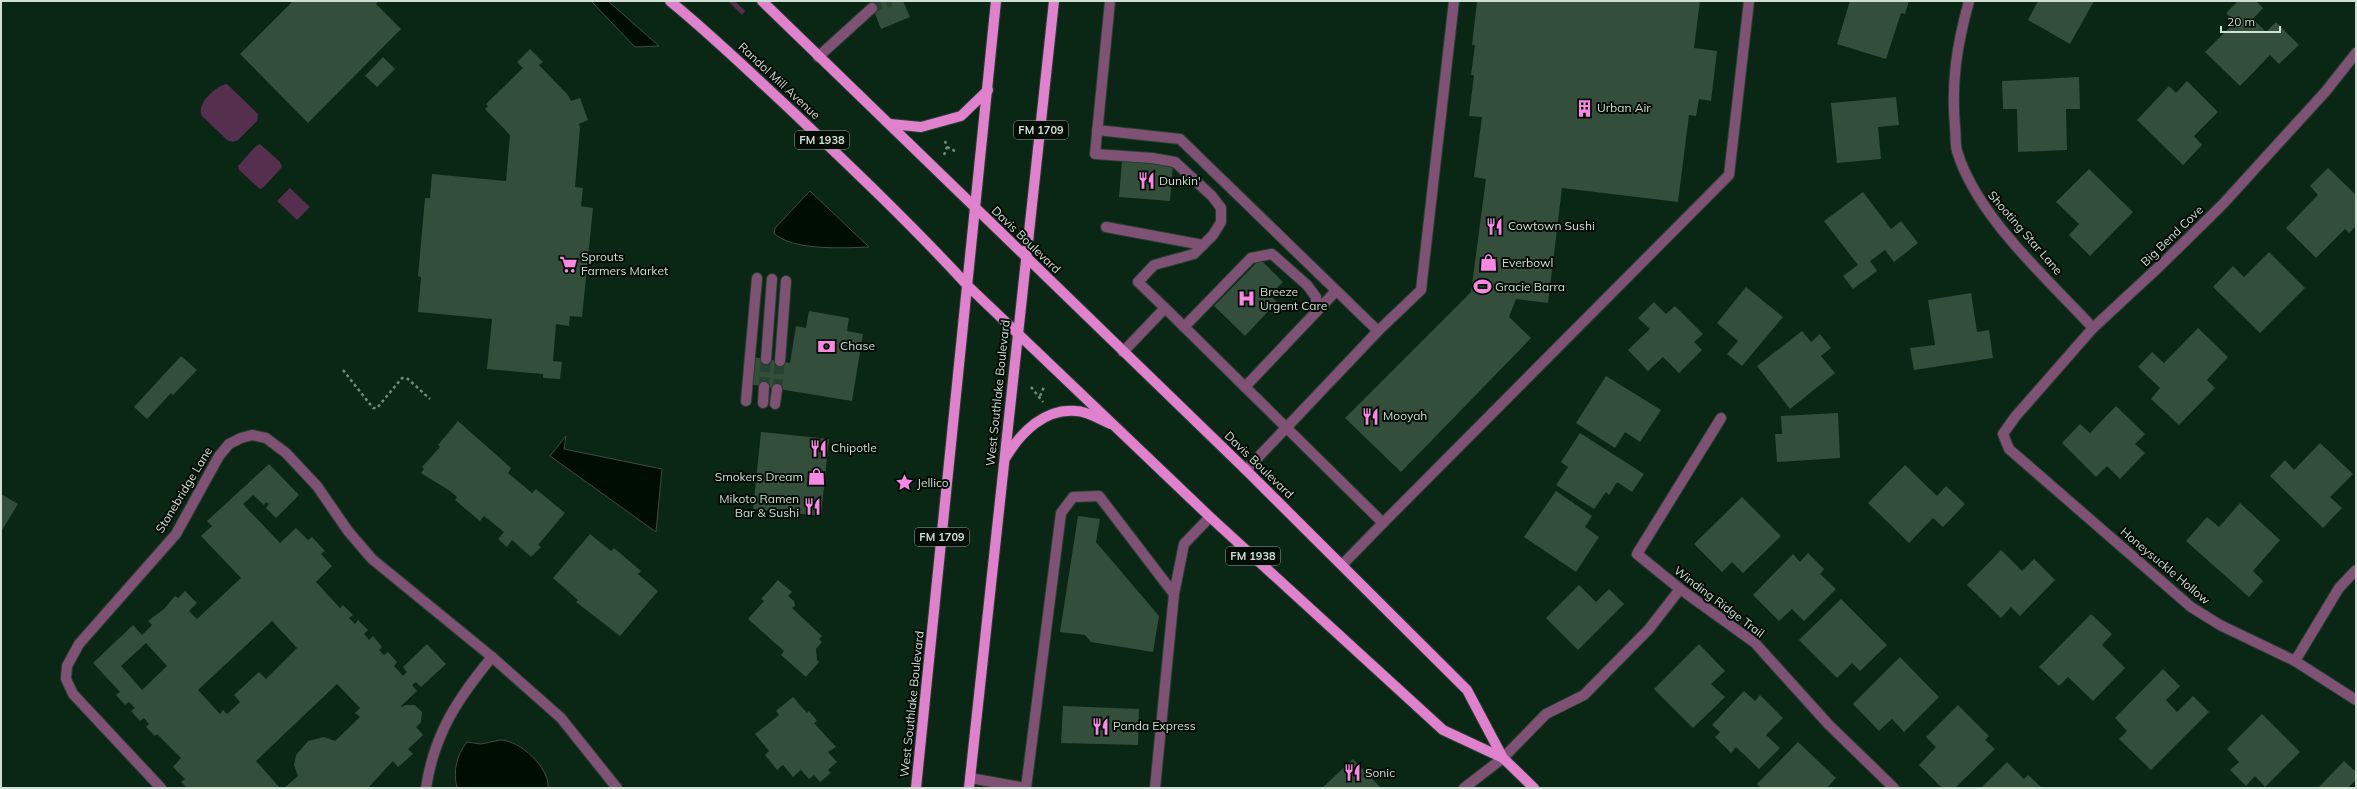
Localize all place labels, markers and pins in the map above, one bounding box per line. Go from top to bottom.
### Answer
building icon: Urban Air [1574,98,1594,118]
place label: Urban Air [1597,100,1651,115]
restaurant icon: Dunkin' [1136,171,1156,191]
place label: Dunkin' [1159,173,1201,188]
restaurant icon: Cowtown Sushi [1485,216,1505,236]
place label: Cowtown Sushi [1508,218,1595,233]
place label: Sprouts Farmers Market [581,249,668,278]
shop icon: Everbowl [1479,253,1499,273]
supermarket icon: Sprouts Farmers Market [558,254,578,274]
place label: Everbowl [1502,255,1553,270]
sports icon: Gracie Barra [1472,277,1492,297]
place label: Gracie Barra [1495,279,1565,294]
place label: Breeze Urgent Care [1260,284,1327,313]
hospital icon: Breeze Urgent Care [1237,289,1257,309]
bank icon: Chase [817,336,837,356]
place label: Chase [840,338,875,353]
restaurant icon: Mooyah [1360,406,1380,426]
place label: Mooyah [1383,408,1427,423]
restaurant icon: Chipotle [808,438,828,458]
place label: Chipotle [831,440,877,455]
shop icon: Smokers Dream [806,467,826,487]
place label: Smokers Dream [715,469,803,484]
place icon: Jellico [894,473,914,493]
place label: Jellico [917,475,949,490]
place label: Mikoto Ramen Bar & Sushi [719,491,799,520]
restaurant icon: Mikoto Ramen Bar & Sushi [802,496,822,516]
restaurant icon: Panda Express [1090,716,1110,736]
place label: Panda Express [1113,718,1196,733]
restaurant icon: Sonic [1342,763,1362,783]
place label: Sonic [1365,765,1395,780]

